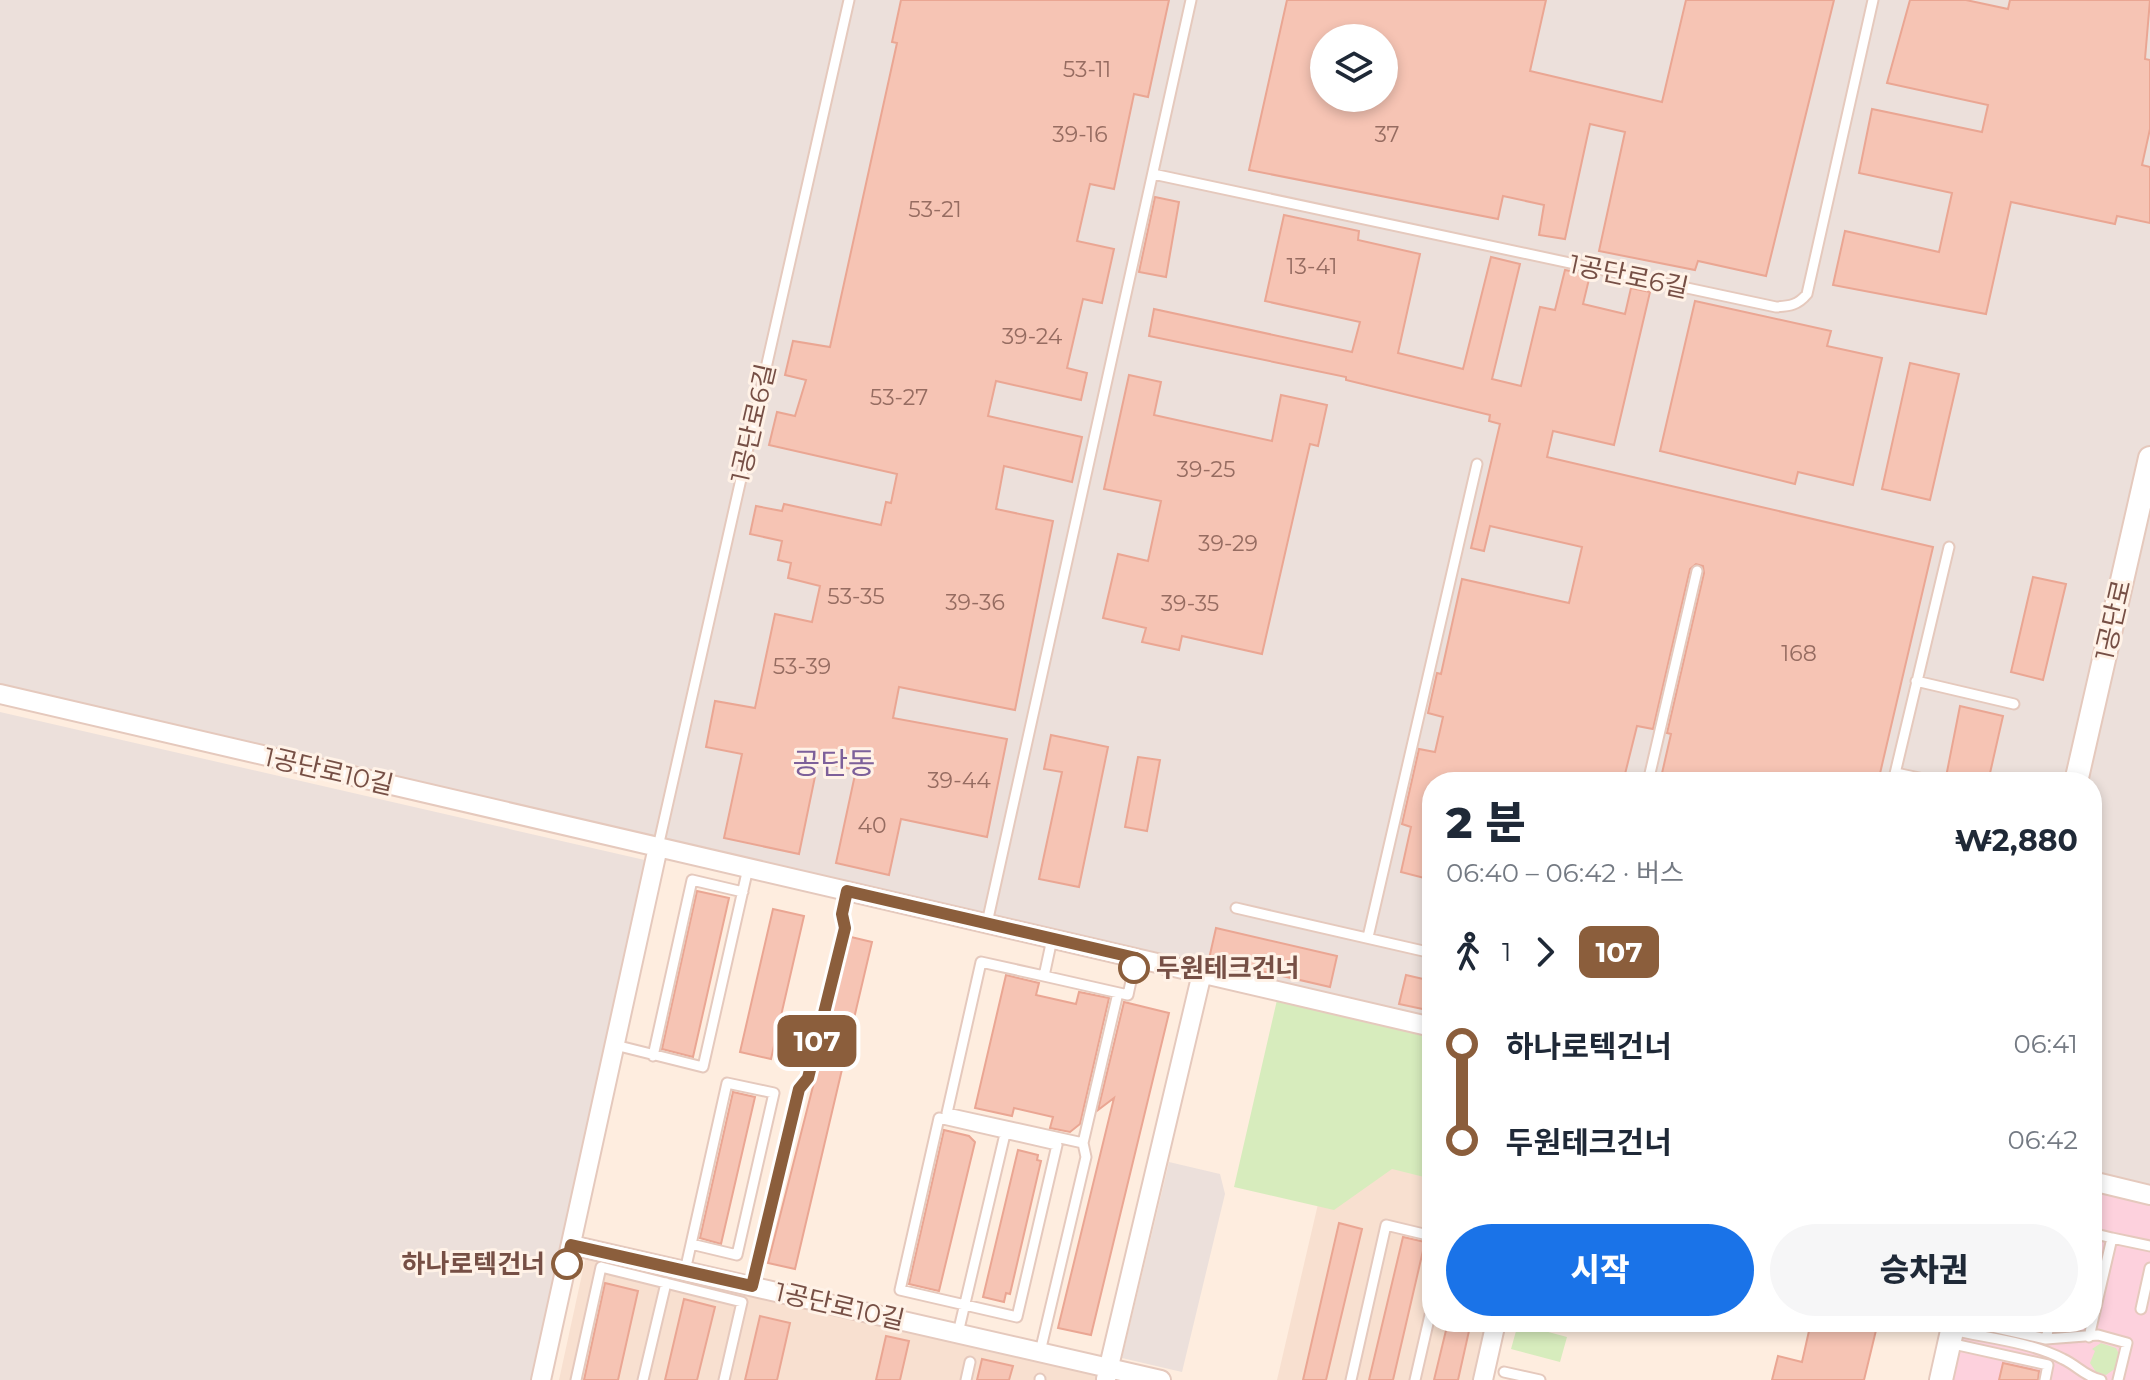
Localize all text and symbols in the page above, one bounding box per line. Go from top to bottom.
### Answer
map controls [1310,24,1398,112]
button: layers [1310,24,1398,112]
house number: 53-11 [1063,56,1111,83]
house number: 39-16 [1052,121,1108,148]
house number: 37 [1374,121,1400,148]
house number: 53-21 [908,196,962,223]
street label: 1공단로6길 [1567,248,1691,304]
house number: 13-41 [1287,253,1337,280]
house number: 39-24 [1002,323,1063,350]
street label: 1공단로6길 [724,360,782,486]
house number: 53-27 [870,384,928,411]
house number: 39-25 [1176,456,1236,483]
house number: 39-29 [1198,530,1258,557]
street label: 1공단로 [2088,577,2138,663]
house number: 53-35 [827,583,885,610]
house number: 39-36 [945,589,1005,616]
house number: 39-35 [1161,590,1219,617]
house number: 168 [1781,640,1817,667]
house number: 53-39 [773,653,831,680]
street label: 1공단로10길 [261,741,397,801]
district label: 공단동 [793,745,875,782]
house number: 39-44 [927,767,991,794]
text: 2 분 [1446,795,1526,849]
house number: 40 [857,812,887,839]
text: ₩2,880 [1955,822,2078,859]
text: 06:40 – 06:42 · 버스 [1446,857,1684,889]
icon: walk [1446,930,1490,974]
icon: forward [1523,930,1567,974]
text: 107 [1595,935,1643,969]
text: 1 [1502,936,1511,968]
place label: 두원테크건너 [1156,952,1300,984]
marker: 두원테크건너 [1119,953,1149,983]
line badge: 107 [771,1015,863,1067]
text: 107 [793,1024,841,1058]
text: 하나로텍건너 [1506,1028,1672,1065]
text: 06:41 [2014,1028,2078,1060]
text: 두원테크건너 [1506,1124,1672,1161]
text: 06:42 [2008,1124,2078,1156]
button: 시작 [1446,1224,1754,1316]
button: 승차권 [1770,1224,2078,1316]
place label: 하나로텍건너 [401,1248,545,1280]
marker: 하나로텍건너 [552,1249,582,1279]
street label: 1공단로10길 [772,1276,908,1336]

